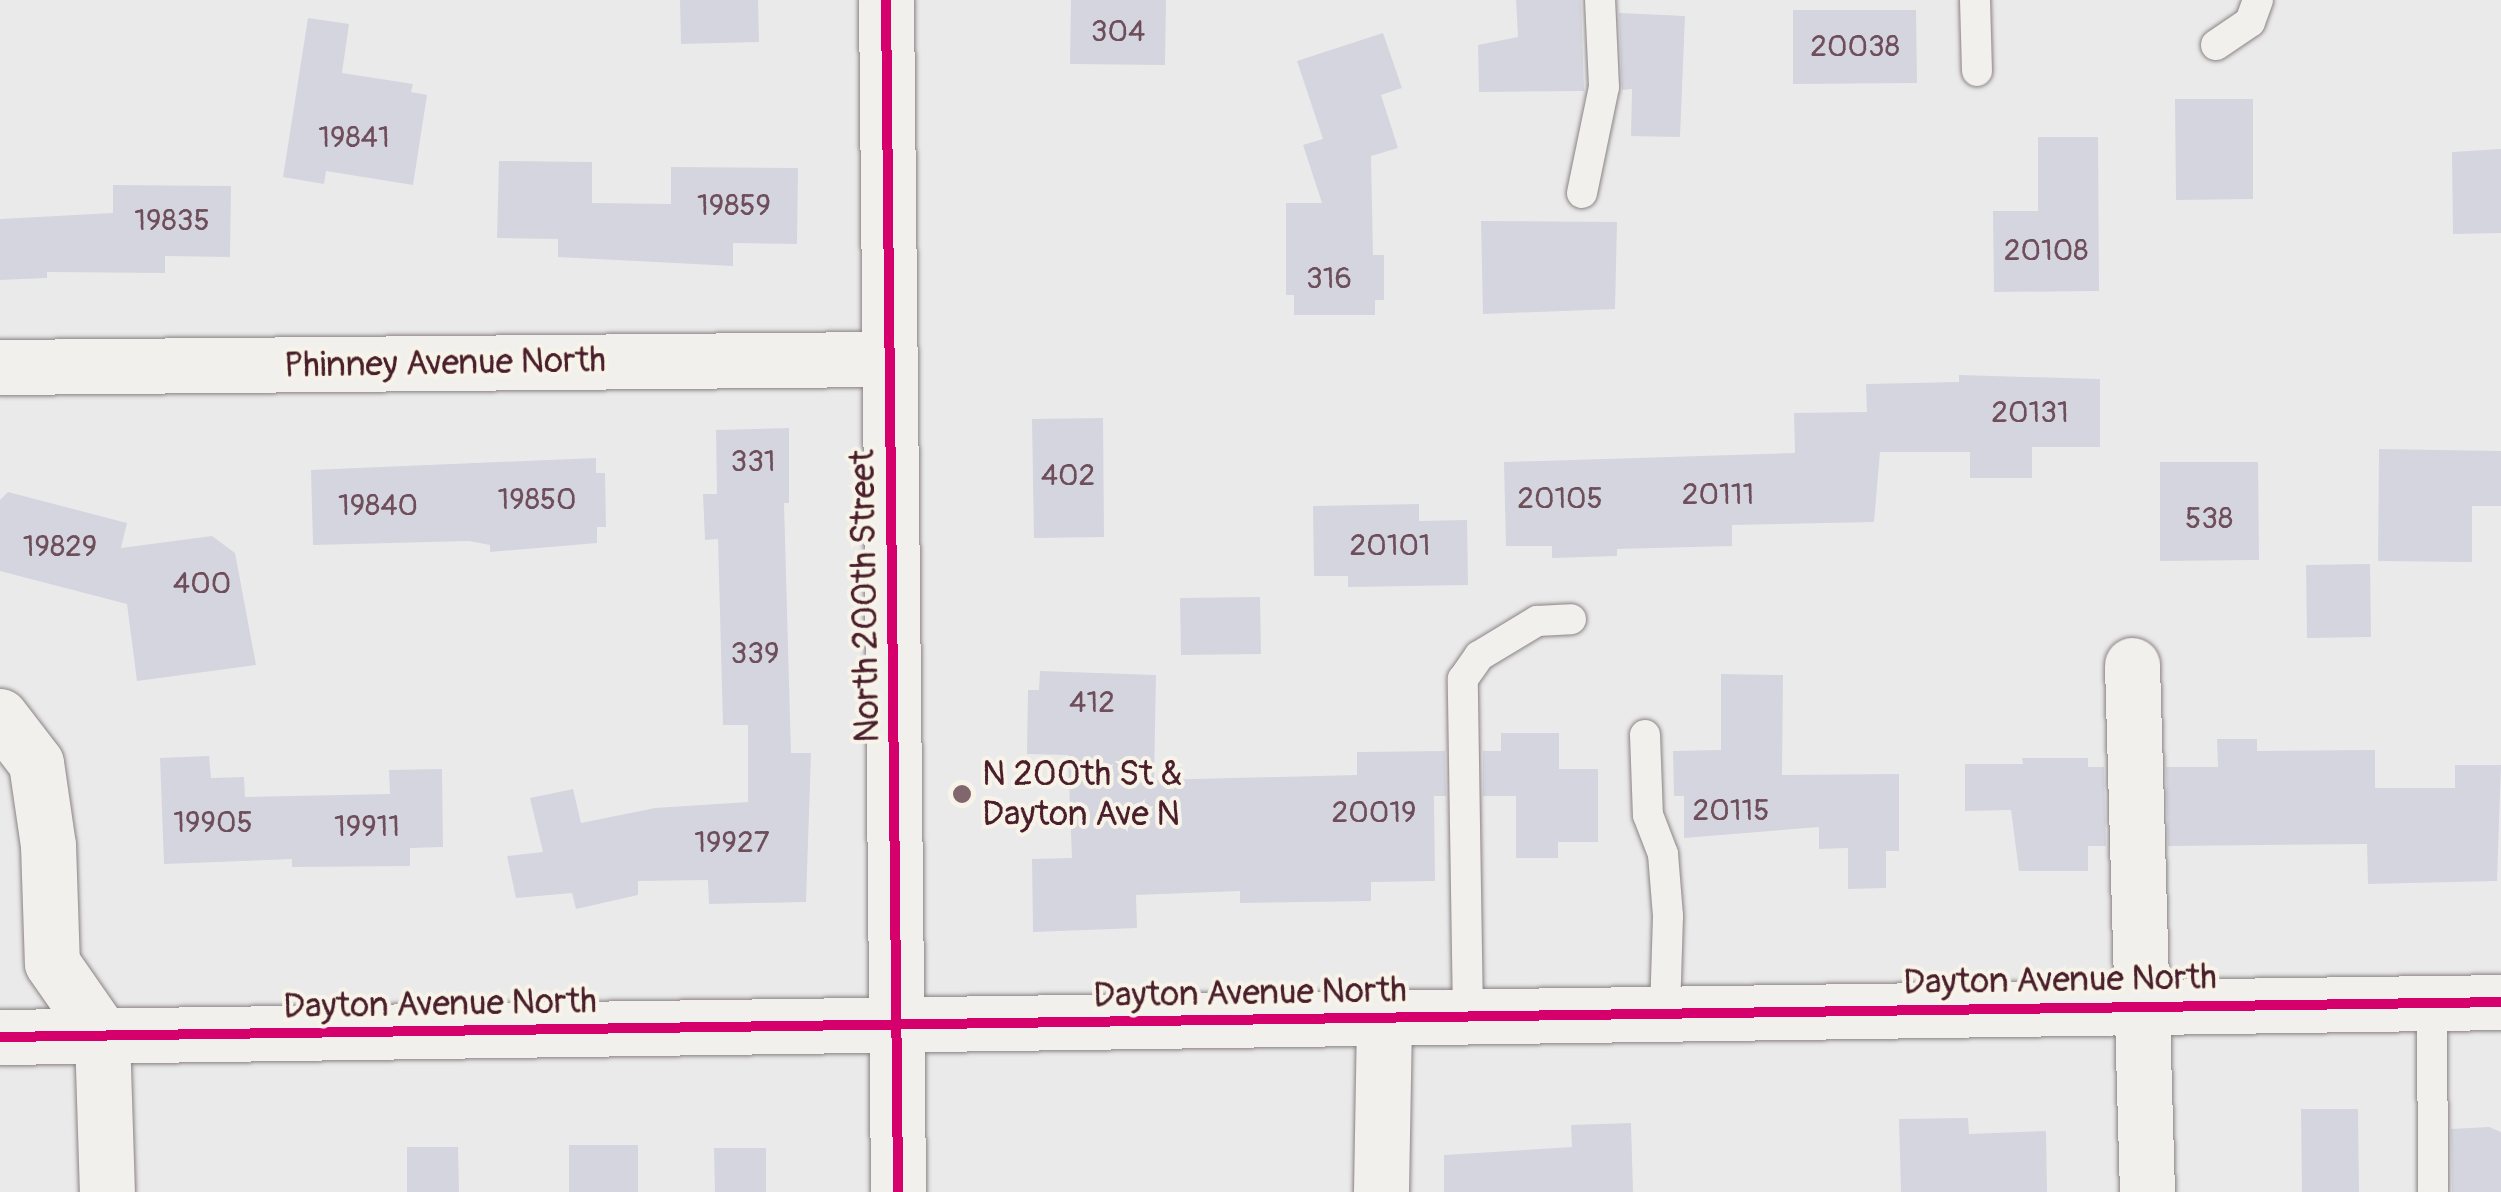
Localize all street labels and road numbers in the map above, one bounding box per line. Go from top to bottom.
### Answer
street label: Phinney Avenue North [284,339,606,387]
street label: North 200th Street [841,449,889,743]
street label: Dayton Avenue North [1903,956,2217,1004]
street label: Dayton Avenue North [1093,969,1407,1017]
street label: Dayton Avenue North [283,980,597,1028]

